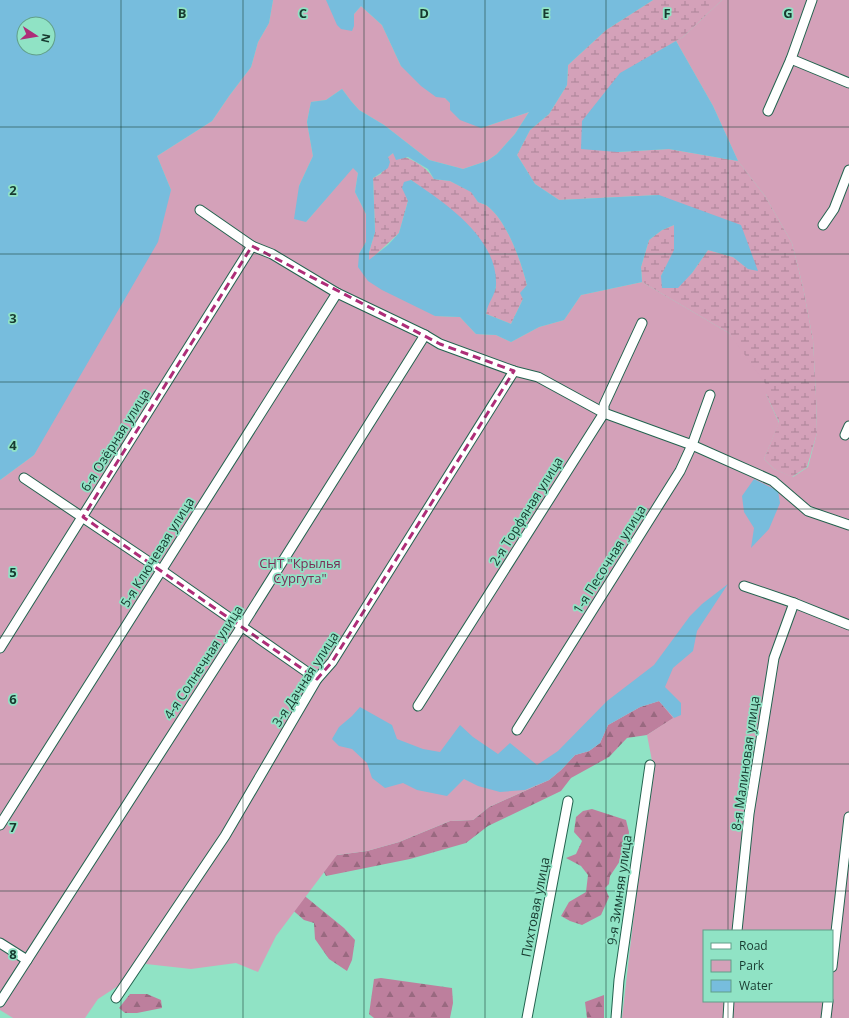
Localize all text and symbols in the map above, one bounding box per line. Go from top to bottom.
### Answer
text: B [178,4,187,22]
text: C [299,4,307,22]
text: D [419,4,429,22]
text: E [542,4,550,22]
text: F [663,4,671,22]
text: G [783,4,793,22]
north arrow [16,16,56,56]
text: N [38,32,55,44]
text: 2 [9,181,17,199]
text: 3 [9,309,17,327]
street label: 6-я Озёрная улица [76,385,154,495]
text: 4 [9,436,17,454]
street label: 2-я Торфяная улица [485,453,567,569]
street label: 5-я Ключевая улица [116,494,198,610]
street label: 1-я Песочная улица [568,501,650,617]
park label: CНТ "Крылья Сургута" [259,554,341,587]
text: 5 [9,563,17,581]
street label: 4-я Солнечная улица [159,601,247,723]
street label: 3-я Дачная улица [268,628,342,730]
text: 6 [9,690,17,708]
street label: 8-я Малиновая улица [727,695,763,831]
text: 7 [9,818,17,836]
street label: 9-я Зимняя улица [602,834,636,946]
street label: Пихтовая улица [516,856,554,958]
legend [703,930,833,1002]
text: Road [739,937,768,954]
text: 8 [9,945,17,963]
text: Park [739,957,765,974]
text: Water [739,977,773,994]

